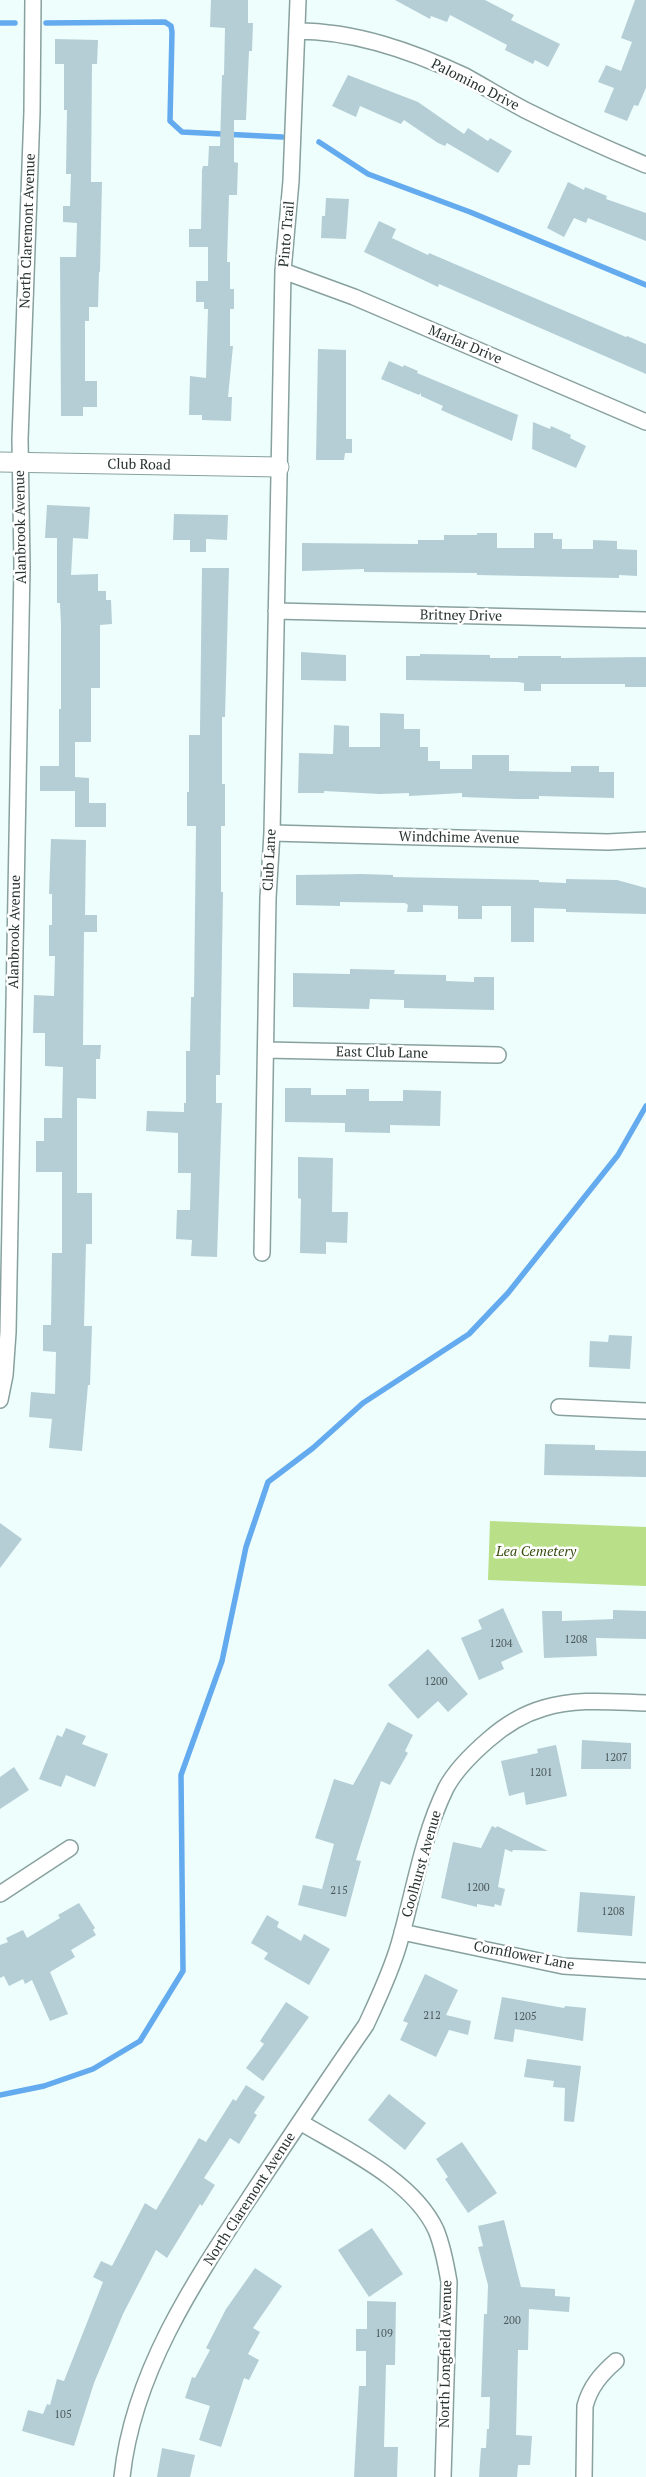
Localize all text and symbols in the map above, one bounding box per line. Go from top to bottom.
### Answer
street label: Palomino Drive [428,56,522,114]
street label: North Claremont Avenue [17,153,39,309]
street label: Pinto Trail [276,200,298,268]
street label: Marlar Drive [426,322,504,368]
street label: Club Road [107,456,171,474]
street label: Alanbrook Avenue [12,470,30,584]
street label: Britney Drive [420,607,502,625]
street label: Club Lane [260,828,280,892]
street label: Windchime Avenue [399,829,519,847]
street label: Alanbrook Avenue [6,875,24,989]
street label: East Club Lane [336,1044,428,1062]
park label: Lea Cemetery [496,1544,576,1560]
house number: 1208 [564,1633,588,1647]
house number: 1204 [489,1637,513,1651]
house number: 1200 [424,1675,448,1689]
house number: 1207 [604,1751,628,1765]
house number: 1201 [529,1766,553,1780]
street label: Coolhurst Avenue [399,1809,445,1919]
house number: 1200 [466,1881,490,1895]
house number: 215 [330,1884,348,1898]
house number: 1208 [601,1905,625,1919]
street label: Cornflower Lane [472,1938,576,1974]
house number: 212 [423,2009,441,2023]
house number: 1205 [513,2010,537,2024]
street label: North Claremont Avenue [201,2129,299,2269]
street label: North Longfield Avenue [436,2280,456,2428]
house number: 200 [503,2314,521,2328]
house number: 109 [375,2327,393,2341]
house number: 105 [54,2408,72,2422]

